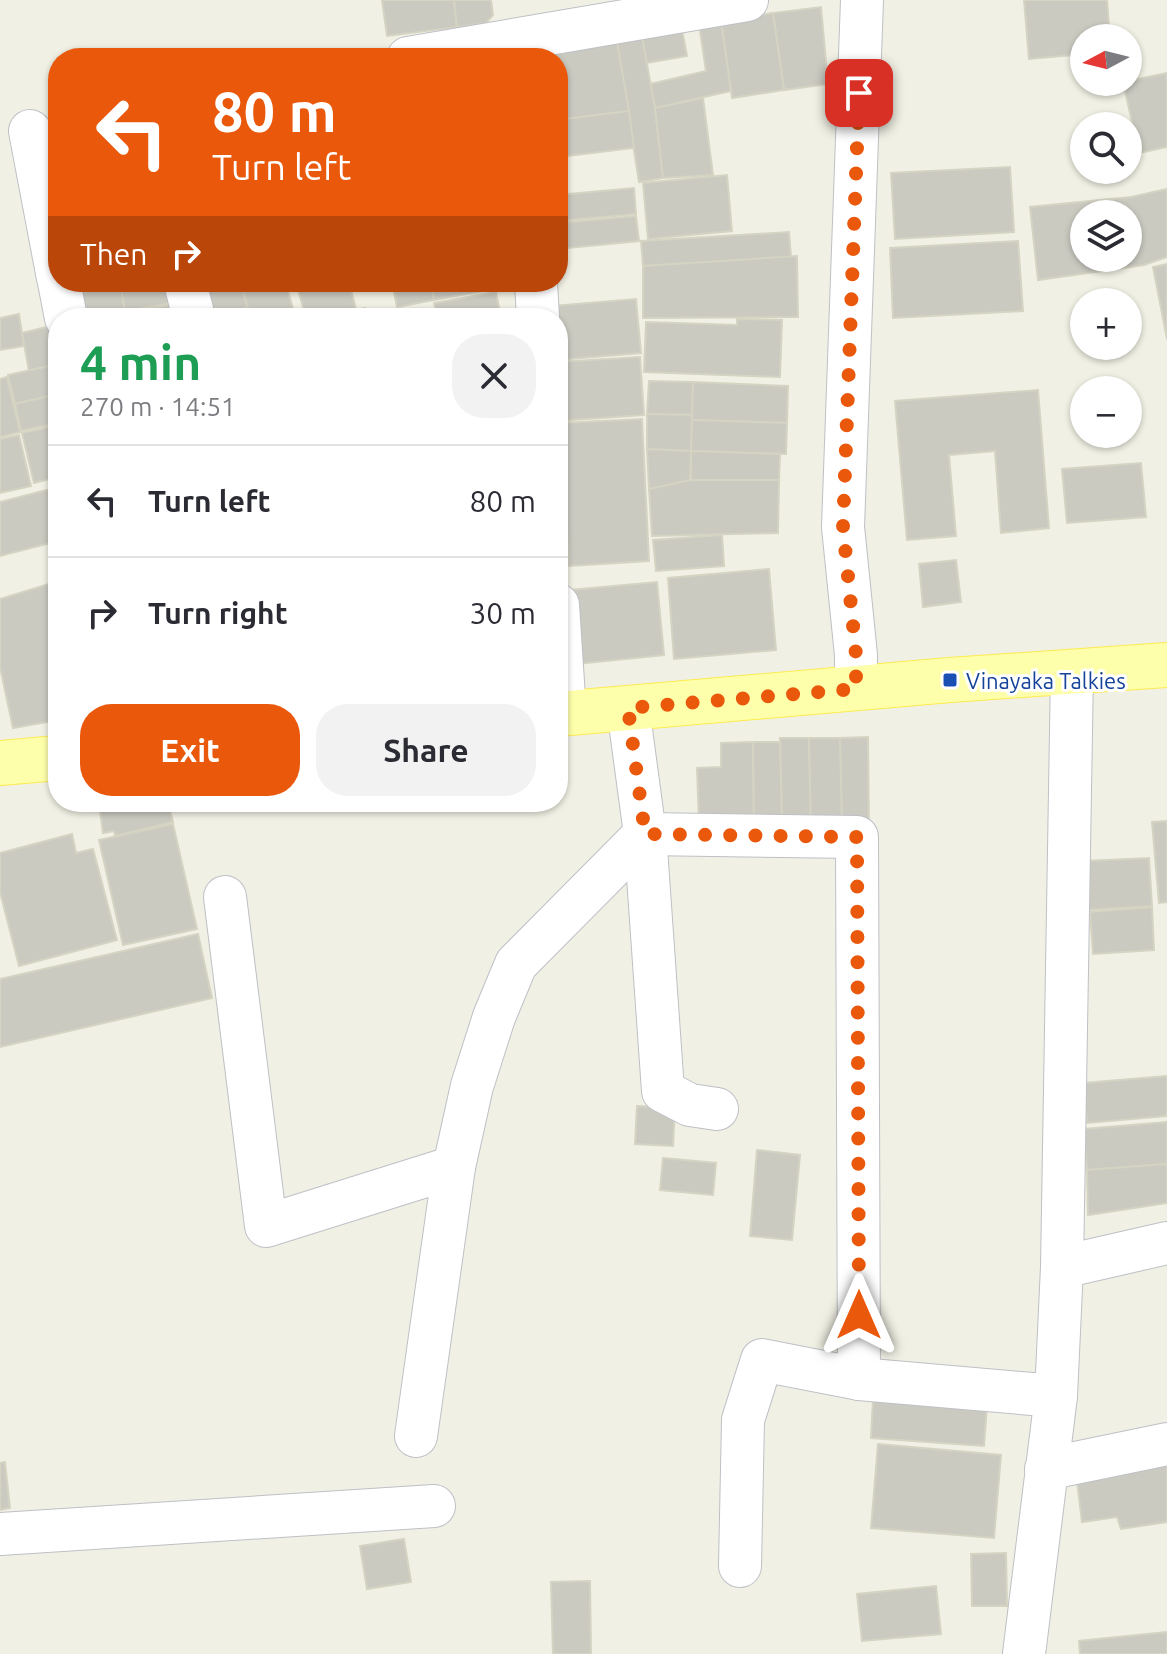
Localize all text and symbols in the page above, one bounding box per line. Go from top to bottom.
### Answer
north arrow [1070,24,1142,96]
map controls [1070,24,1142,448]
pin [825,59,893,127]
icon: arrive [837,71,881,115]
icon: left [80,80,184,184]
text: 80 m [212,80,337,143]
button: search [1070,112,1142,184]
text: Turn left [212,146,351,187]
button: layers [1070,200,1142,272]
icon: right [164,232,208,276]
text: Then [80,237,148,271]
button: + [1070,288,1142,360]
button: close [452,334,536,418]
text: 4 min [80,335,201,389]
button: − [1070,376,1142,448]
text: 270 m · 14:51 [80,392,236,421]
icon: left [80,479,124,523]
text: Turn left [148,484,270,518]
text: 80 m [469,484,536,518]
icon: right [80,591,124,635]
text: Turn right [148,596,288,630]
text: 30 m [469,596,536,630]
place label: Vinayaka Talkies [966,668,1126,693]
marker: Vinayaka Talkies [941,671,959,689]
button: Exit [80,704,300,796]
button: Share [316,704,536,796]
position arrow [817,1273,901,1357]

